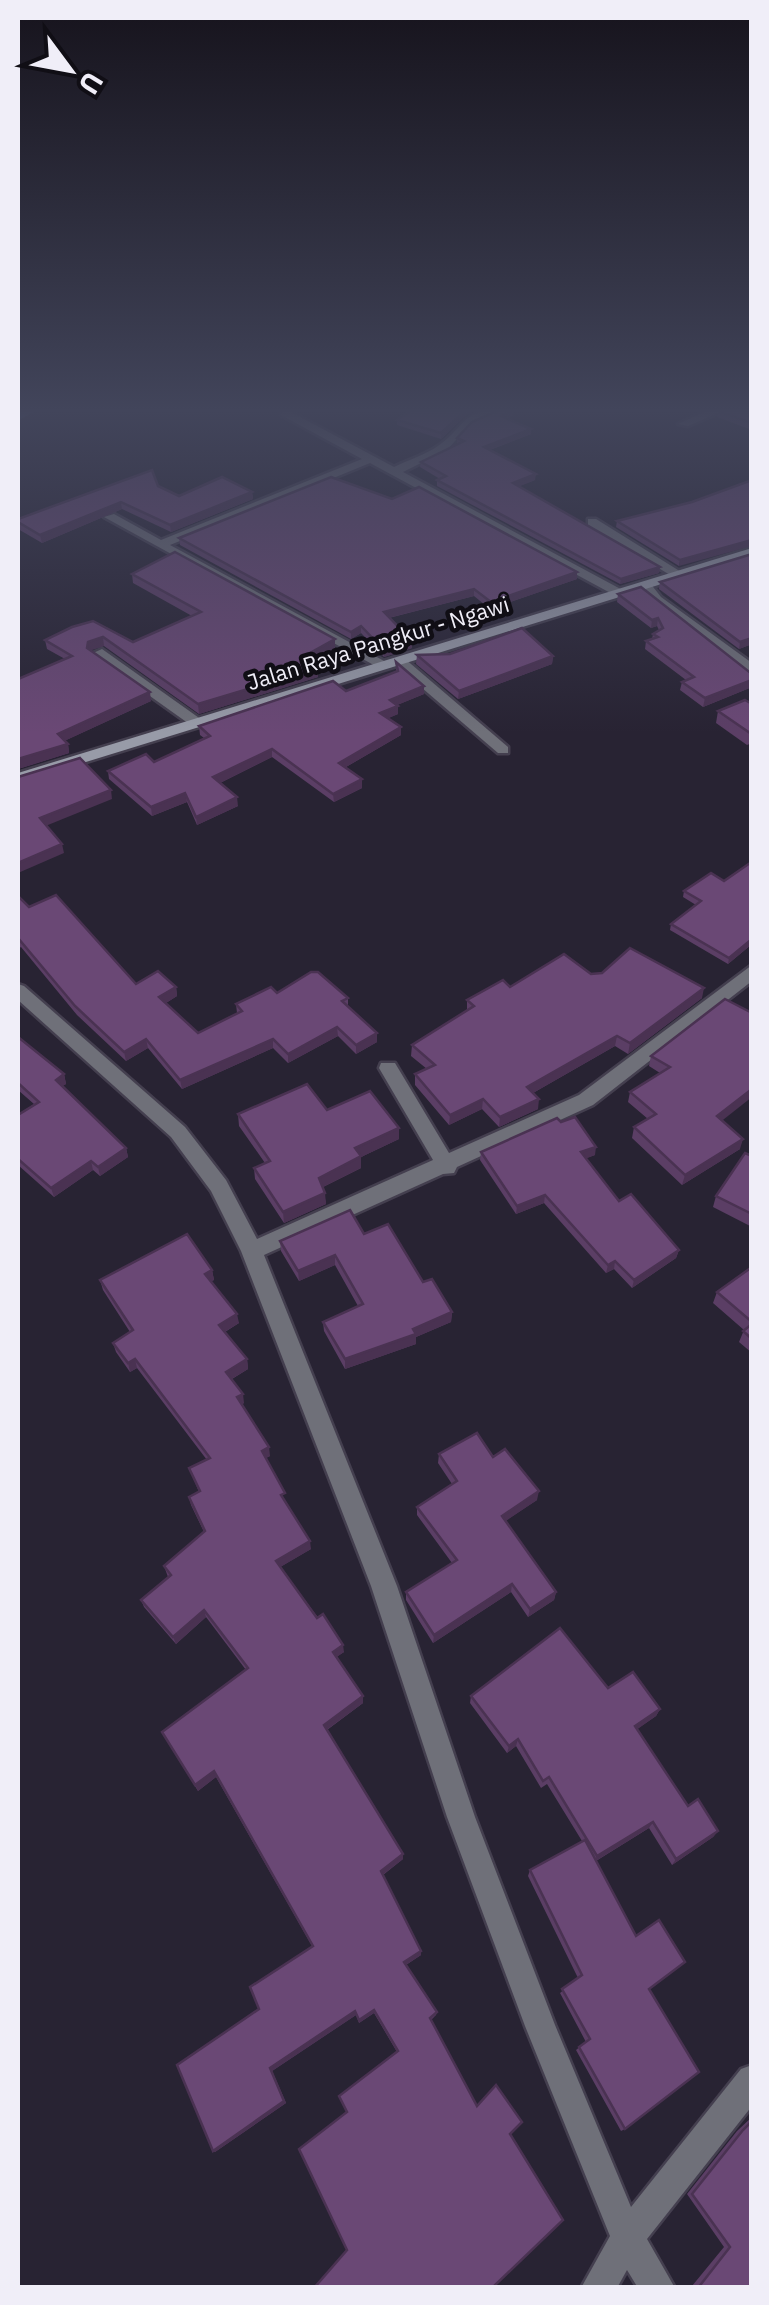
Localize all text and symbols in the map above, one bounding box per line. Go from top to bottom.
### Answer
north arrow [20,20,120,120]
text: U [71,65,112,102]
street label: Jalan Raya Pangkur - Ngawi [243,589,513,696]

